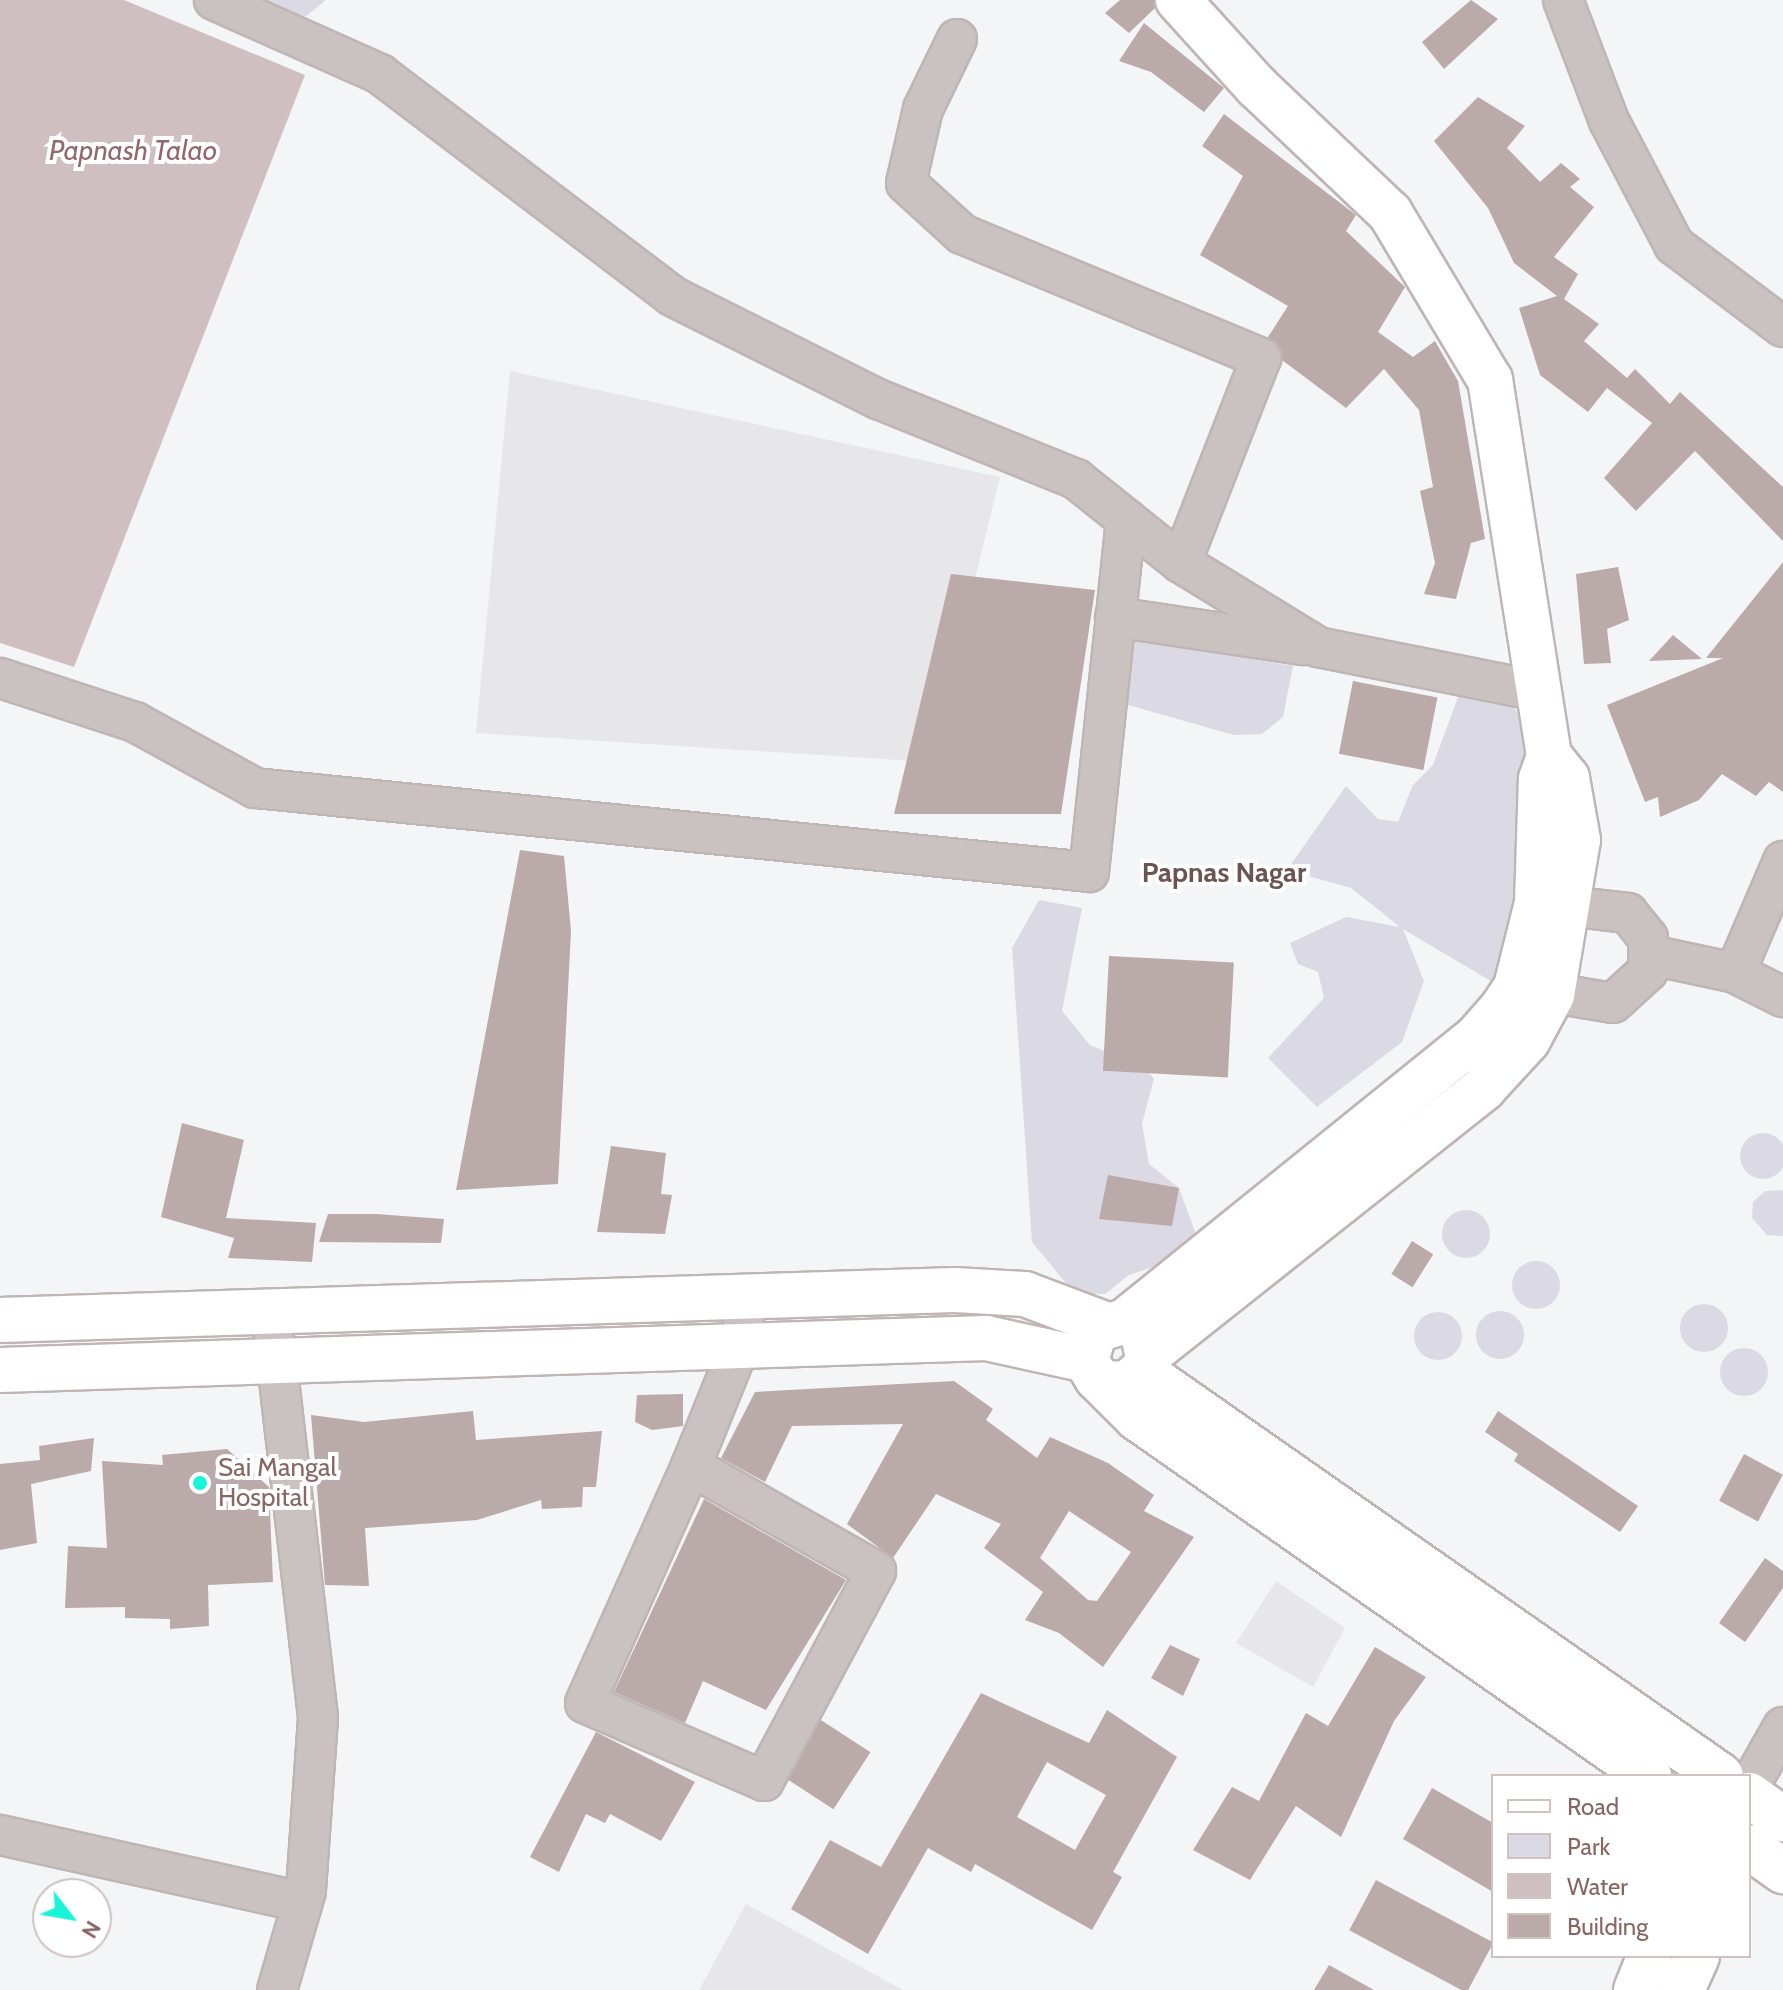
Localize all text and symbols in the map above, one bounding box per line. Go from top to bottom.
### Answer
water label: Papnash Talao [49,133,217,167]
district label: Papnas Nagar [1142,855,1306,889]
place label: Sai Mangal Hospital [218,1452,337,1514]
marker: Sai Mangal Hospital [189,1472,211,1494]
legend [1491,1774,1751,1958]
text: Road [1567,1792,1619,1821]
text: Park [1567,1832,1610,1861]
text: Water [1567,1872,1628,1901]
north arrow [32,1878,112,1958]
text: Building [1567,1912,1648,1941]
text: N [76,1916,107,1943]

